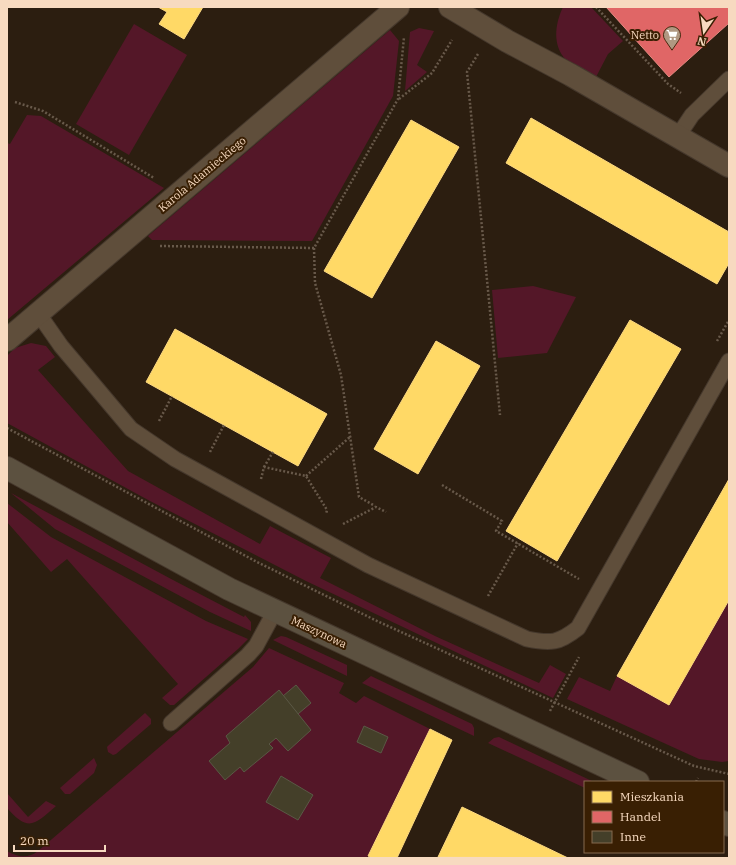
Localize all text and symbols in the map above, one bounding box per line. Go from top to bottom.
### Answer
north arrow [684,12,724,52]
supermarket icon: Netto [662,25,682,50]
place label: Netto [631,28,659,42]
text: N [696,34,708,50]
street label: Karola Adamieckiego [155,133,249,215]
street label: Maszynowa [289,613,349,651]
legend [584,781,724,853]
text: Mieszkania [620,789,684,804]
text: Handel [620,809,661,824]
scale bar [14,827,105,853]
text: Inne [620,829,646,844]
text: 20 m [20,833,49,848]

